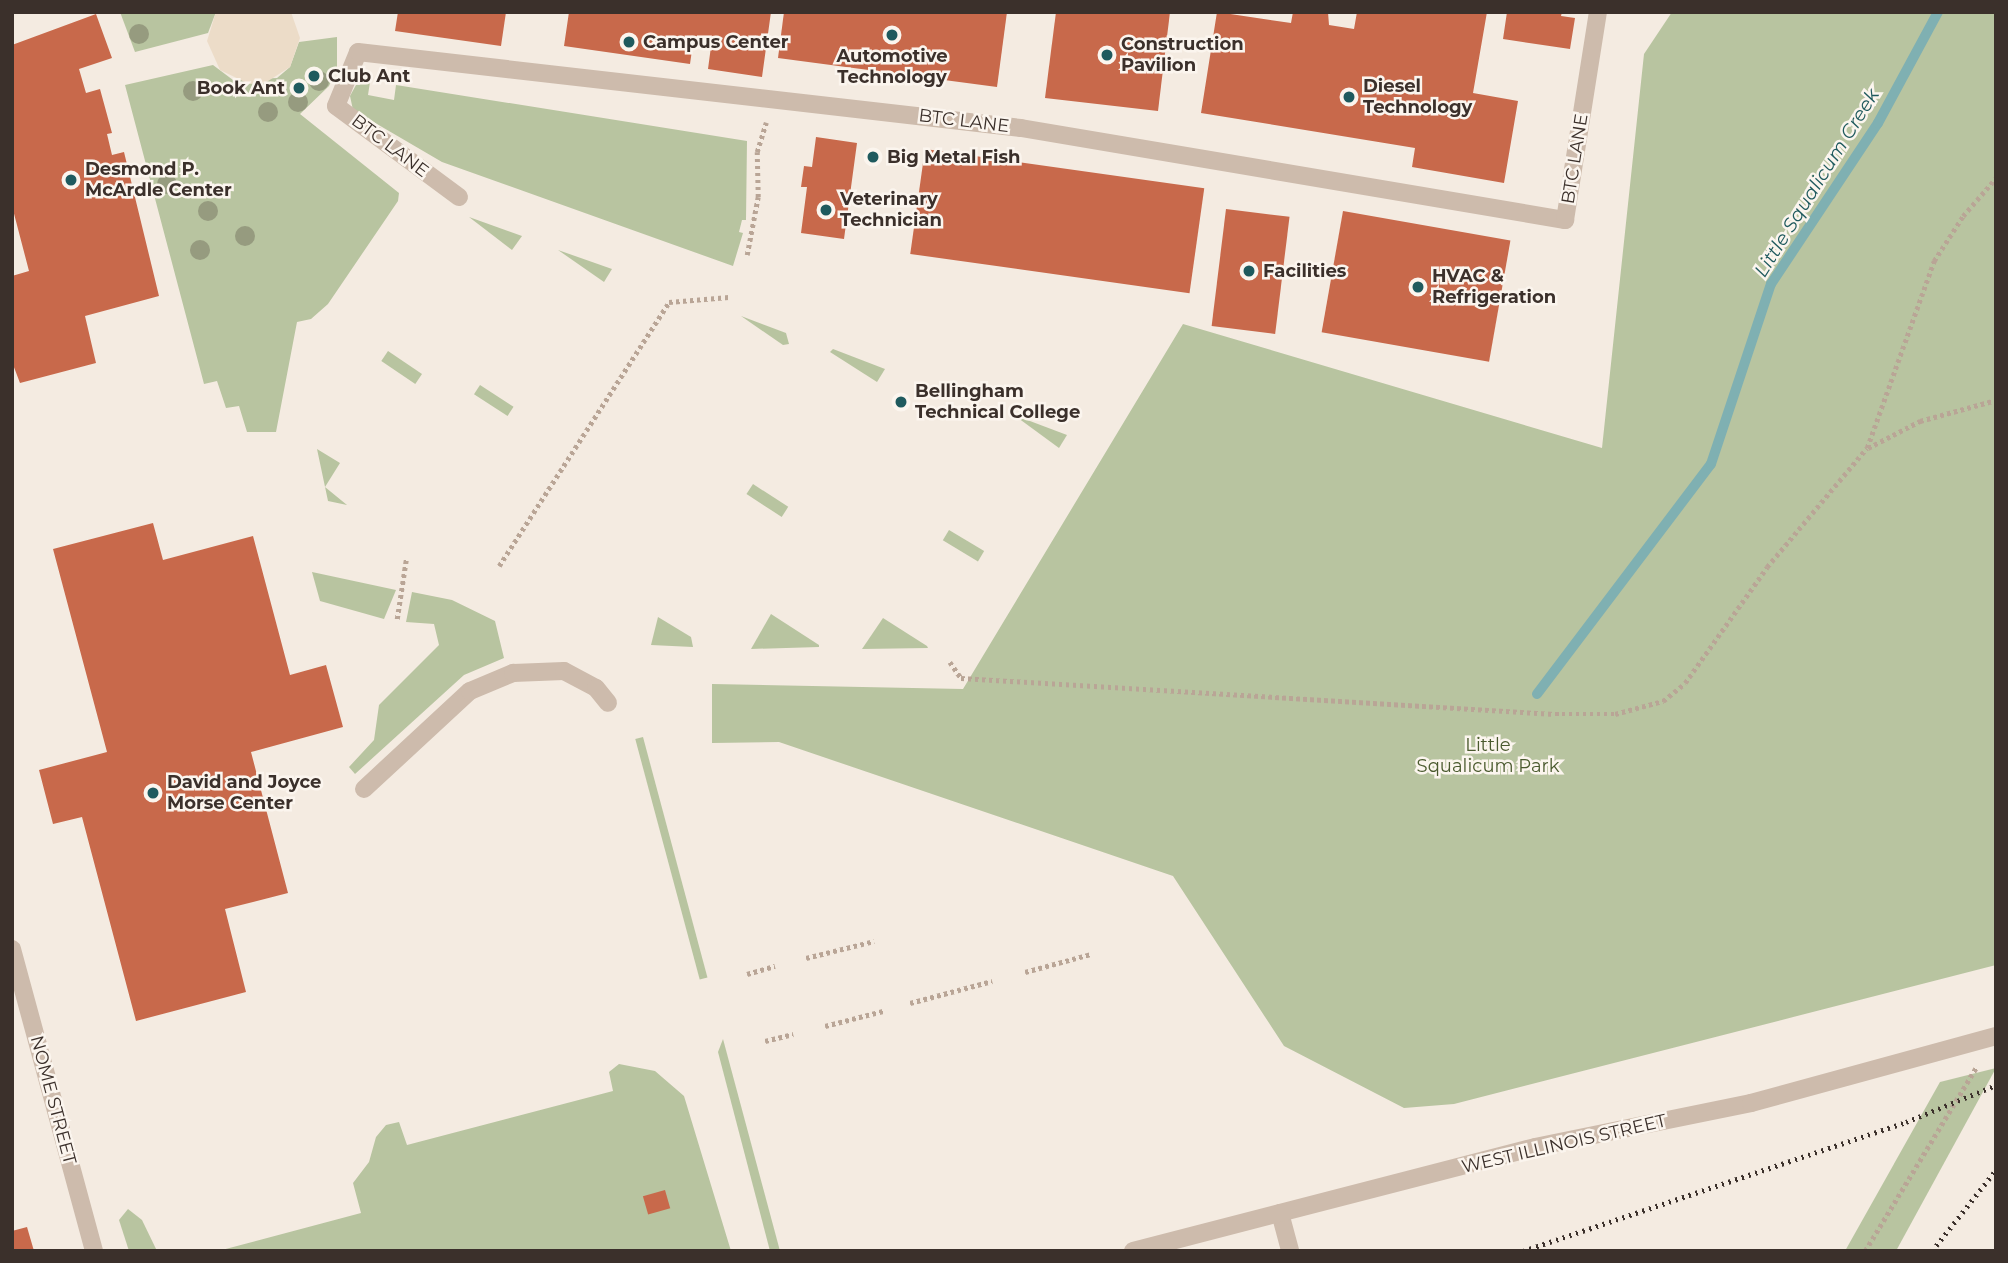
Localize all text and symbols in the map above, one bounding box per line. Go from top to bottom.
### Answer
marker: Automotive Technology [884,27,900,43]
place label: Campus Center [643,31,789,53]
marker: Campus Center [621,34,637,50]
place label: Construction Pavilion [1121,34,1244,76]
place label: Automotive Technology [836,46,948,88]
marker: Construction Pavilion [1099,47,1115,63]
place label: Club Ant [328,65,410,87]
marker: Club Ant [306,68,322,84]
place label: Diesel Technology [1363,76,1472,119]
place label: Book Ant [197,77,285,99]
marker: Book Ant [291,80,307,96]
water label: Little Squalicum Creek [1750,85,1884,281]
marker: Diesel Technology [1341,89,1357,105]
street label: BTC LANE [917,105,1011,137]
street label: BTC LANE [347,110,433,182]
street label: BTC LANE [1557,112,1593,206]
place label: Big Metal Fish [887,146,1020,168]
marker: Big Metal Fish [865,149,881,165]
place label: Desmond P. McArdle Center [85,159,232,202]
marker: Desmond P. McArdle Center [63,172,79,188]
place label: Veterinary Technician [840,189,942,232]
marker: Veterinary Technician [818,202,834,218]
place label: Facilities [1263,260,1346,282]
marker: Facilities [1241,263,1257,279]
place label: HVAC & Refrigeration [1432,266,1556,308]
marker: HVAC & Refrigeration [1410,279,1426,295]
place label: Bellingham Technical College [915,381,1080,424]
marker: Bellingham Technical College [893,394,909,410]
park label: Little Squalicum Park [1417,735,1559,778]
place label: David and Joyce Morse Center [167,772,321,814]
marker: David and Joyce Morse Center [145,785,161,801]
street label: NOME STREET [25,1033,81,1167]
street label: WEST ILLINOIS STREET [1460,1110,1668,1178]

